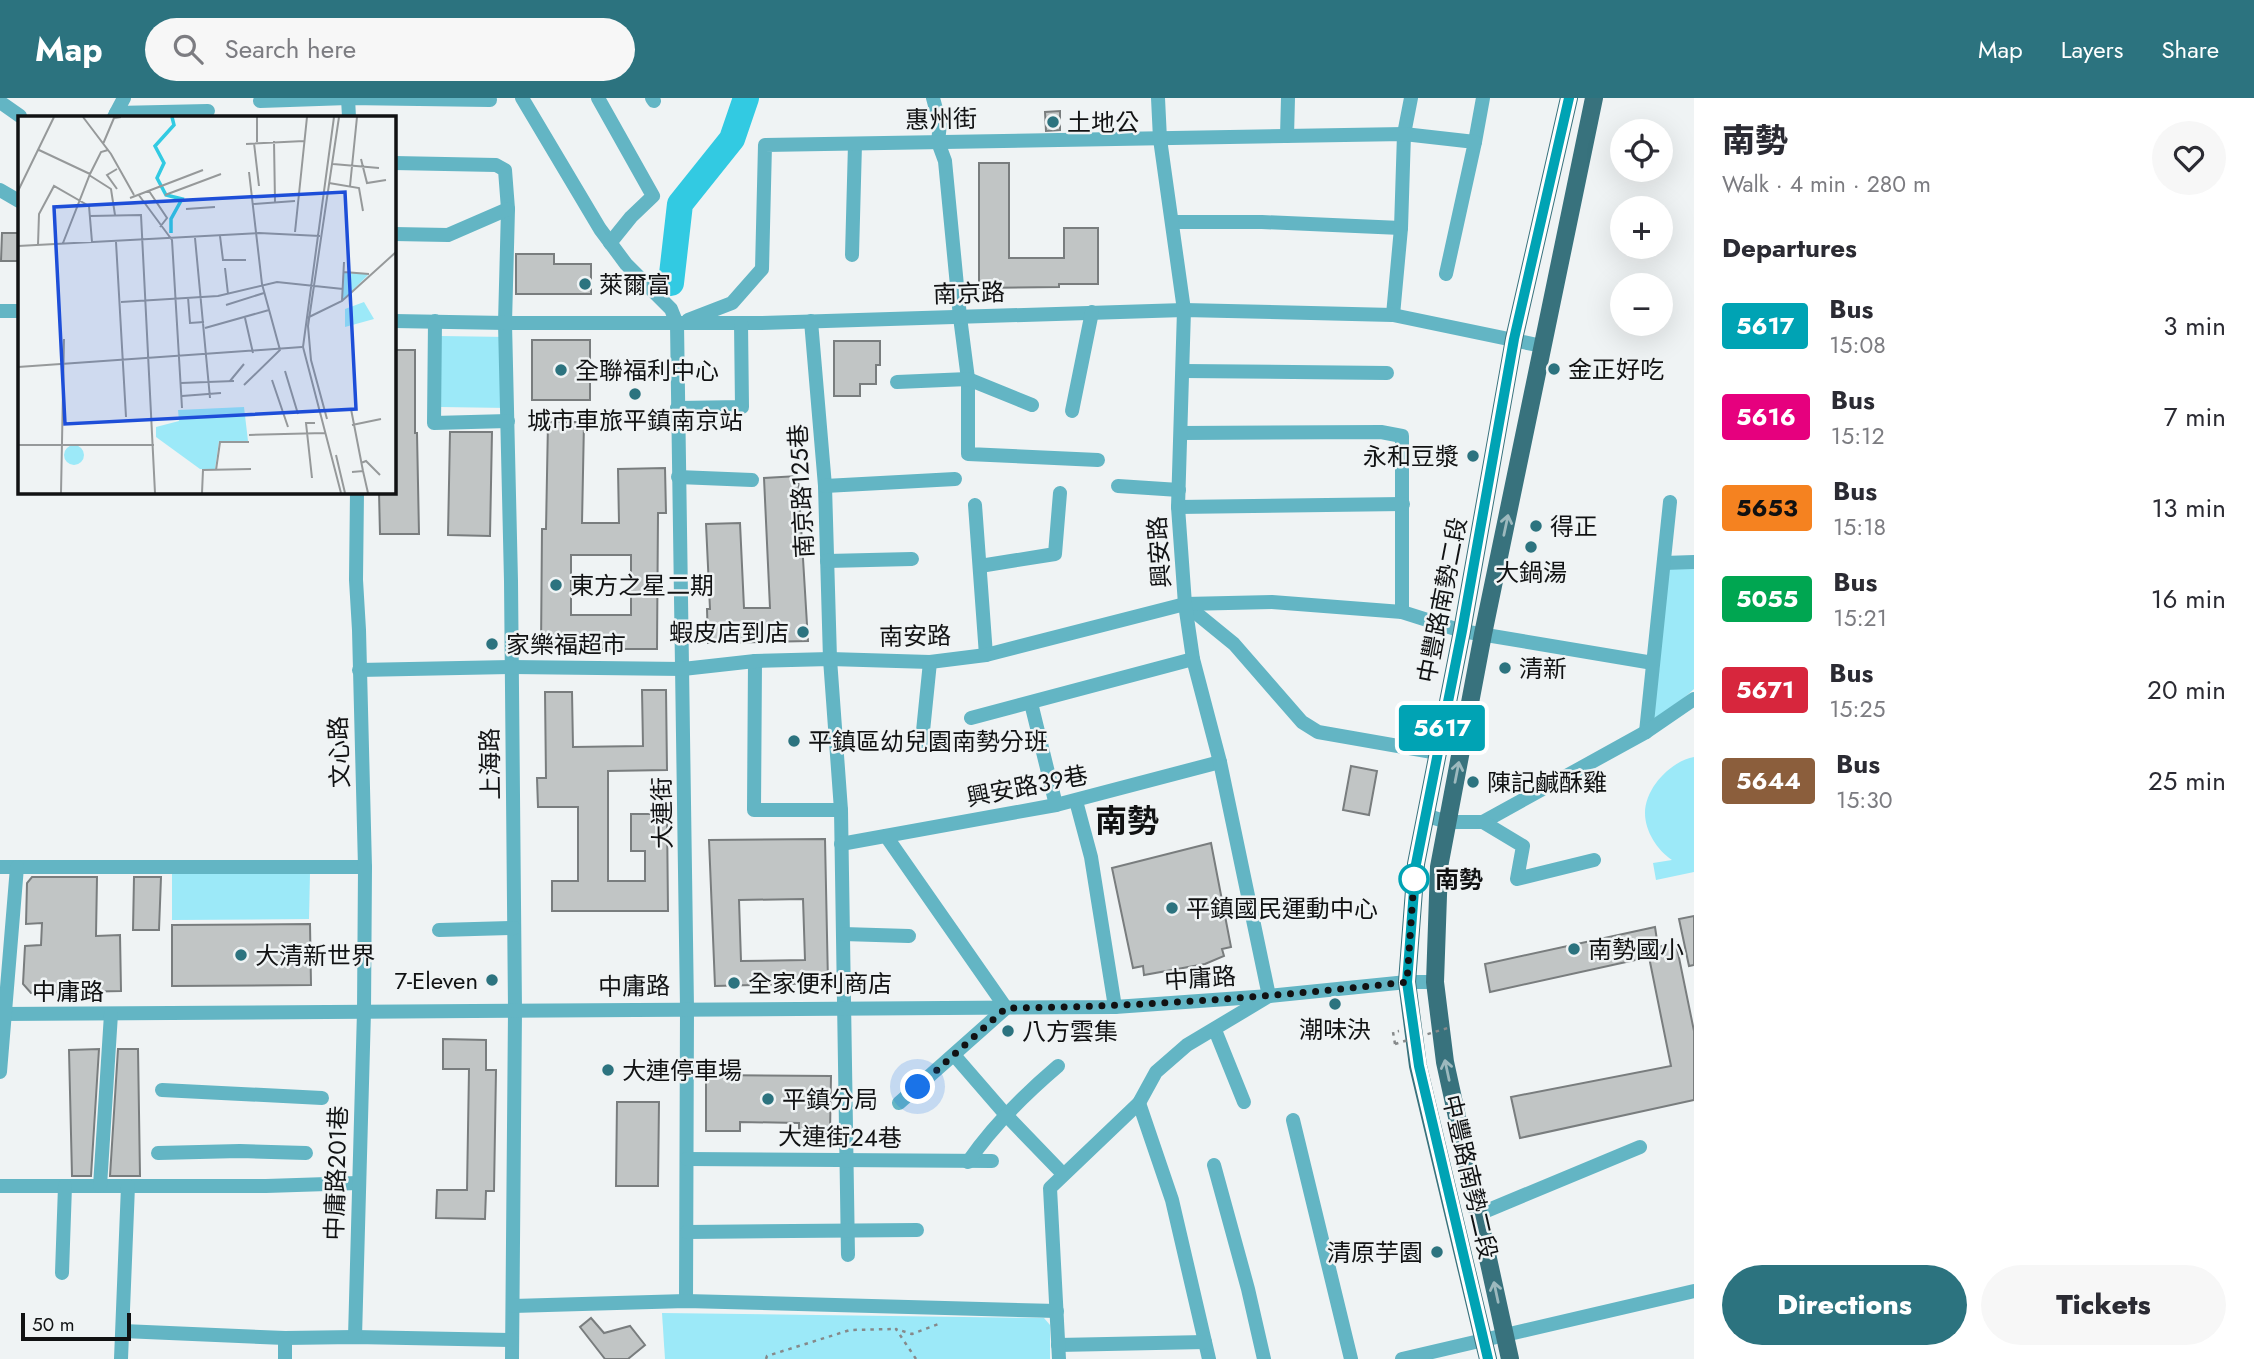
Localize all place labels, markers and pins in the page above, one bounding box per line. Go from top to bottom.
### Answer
place label: 土地公 [1067,105,1139,140]
marker: 土地公 [1045,114,1061,130]
place label: 萊爾富 [599,267,671,302]
marker: 萊爾富 [577,276,593,292]
place label: 金正好吃 [1568,352,1664,387]
place label: 全聯福利中心 [575,353,719,388]
marker: 金正好吃 [1546,361,1562,377]
marker: 全聯福利中心 [553,362,569,378]
marker: 城市車旅平鎮南京站 [627,386,643,402]
place label: 城市車旅平鎮南京站 [527,403,743,438]
place label: 永和豆漿 [1363,439,1459,474]
marker: 永和豆漿 [1465,448,1481,464]
place label: 得正 [1550,509,1598,544]
marker: 得正 [1528,518,1544,534]
marker: 大鍋湯 [1523,539,1539,555]
place label: 大鍋湯 [1495,555,1567,590]
place label: 東方之星二期 [570,568,714,603]
marker: 東方之星二期 [548,577,564,593]
place label: 蝦皮店到店 [669,615,789,650]
marker: 蝦皮店到店 [795,624,811,640]
place label: 家樂福超市 [506,627,626,662]
marker: 家樂福超市 [484,636,500,652]
place label: 清新 [1519,651,1567,686]
marker: 清新 [1497,660,1513,676]
place label: 平鎮區幼兒園南勢分班 [808,724,1048,759]
marker: 平鎮區幼兒園南勢分班 [786,733,802,749]
place label: 陳記鹹酥雞 [1487,765,1607,800]
marker: 陳記鹹酥雞 [1465,774,1481,790]
place label: 南勢 [1435,862,1483,897]
marker: 南勢 [1399,864,1429,894]
place label: 平鎮國民運動中心 [1186,891,1378,926]
marker: 平鎮國民運動中心 [1164,900,1180,916]
place label: 南勢國小 [1588,932,1684,967]
place label: 大清新世界 [255,938,375,973]
marker: 南勢國小 [1566,941,1582,957]
marker: 大清新世界 [233,947,249,963]
place label: 7-Eleven [394,963,478,998]
place label: 全家便利商店 [748,966,892,1001]
marker: 7-Eleven [484,972,500,988]
marker: 全家便利商店 [726,975,742,991]
marker: 潮味決 [1327,996,1343,1012]
place label: 潮味決 [1299,1012,1371,1047]
place label: 八方雲集 [1022,1014,1118,1049]
marker: 八方雲集 [1000,1023,1016,1039]
place label: 大連停車場 [622,1053,742,1088]
marker: 大連停車場 [600,1062,616,1078]
place label: 平鎮分局 [782,1082,878,1117]
marker: 平鎮分局 [760,1091,776,1107]
place label: 清原芋園 [1327,1235,1423,1270]
marker: 清原芋園 [1429,1244,1445,1260]

